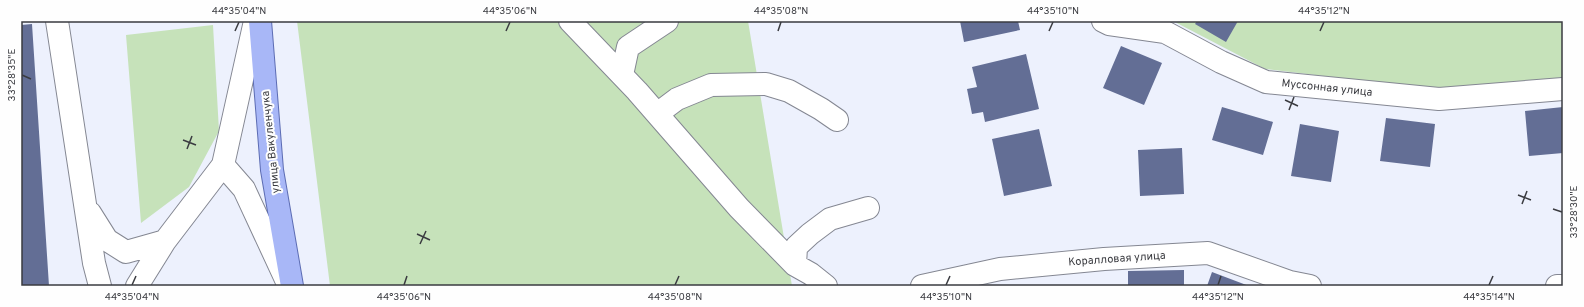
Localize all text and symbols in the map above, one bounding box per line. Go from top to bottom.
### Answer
text: 44°35'04"N [212,5,266,18]
text: 44°35'06"N [483,5,537,18]
text: 44°35'08"N [754,5,808,18]
text: 44°35'10"N [1027,5,1079,18]
text: 44°35'12"N [1298,5,1350,18]
text: 33°28'35"E [6,49,19,101]
street label: Муссонная улица [1281,76,1373,100]
street label: улица Вакуленчука [259,90,283,194]
text: 33°28'30"E [1568,186,1581,238]
street label: Коралловая улица [1068,249,1166,269]
text: 44°35'04"N [105,291,159,304]
text: 44°35'06"N [377,291,431,304]
text: 44°35'08"N [648,291,702,304]
text: 44°35'10"N [920,291,972,304]
text: 44°35'12"N [1192,291,1244,304]
text: 44°35'14"N [1463,291,1515,304]

